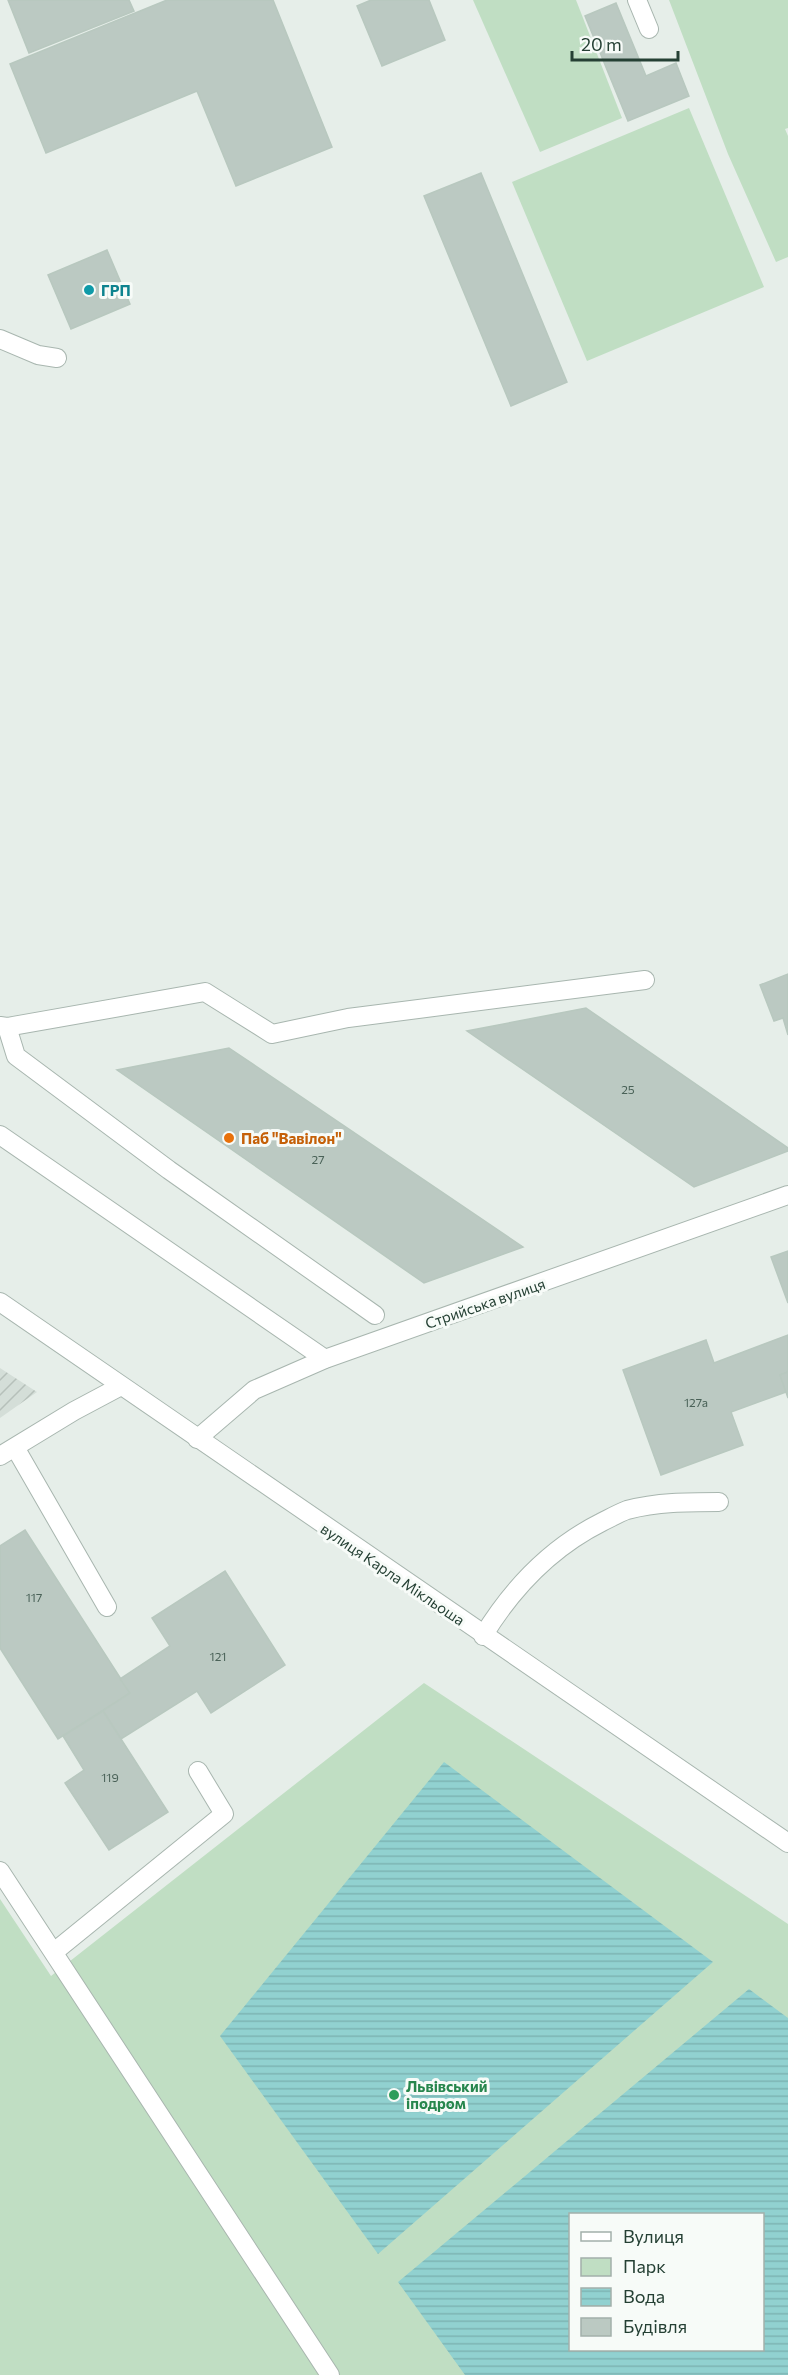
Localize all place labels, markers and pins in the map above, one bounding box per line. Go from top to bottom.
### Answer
place label: ГРП [101,281,131,299]
marker: ГРП [82,283,96,297]
place label: Паб "Вавілон" [241,1129,342,1147]
marker: Паб "Вавілон" [222,1131,236,1145]
place label: Львівський іподром [406,2077,487,2112]
marker: Львівський іподром [387,2088,401,2102]

